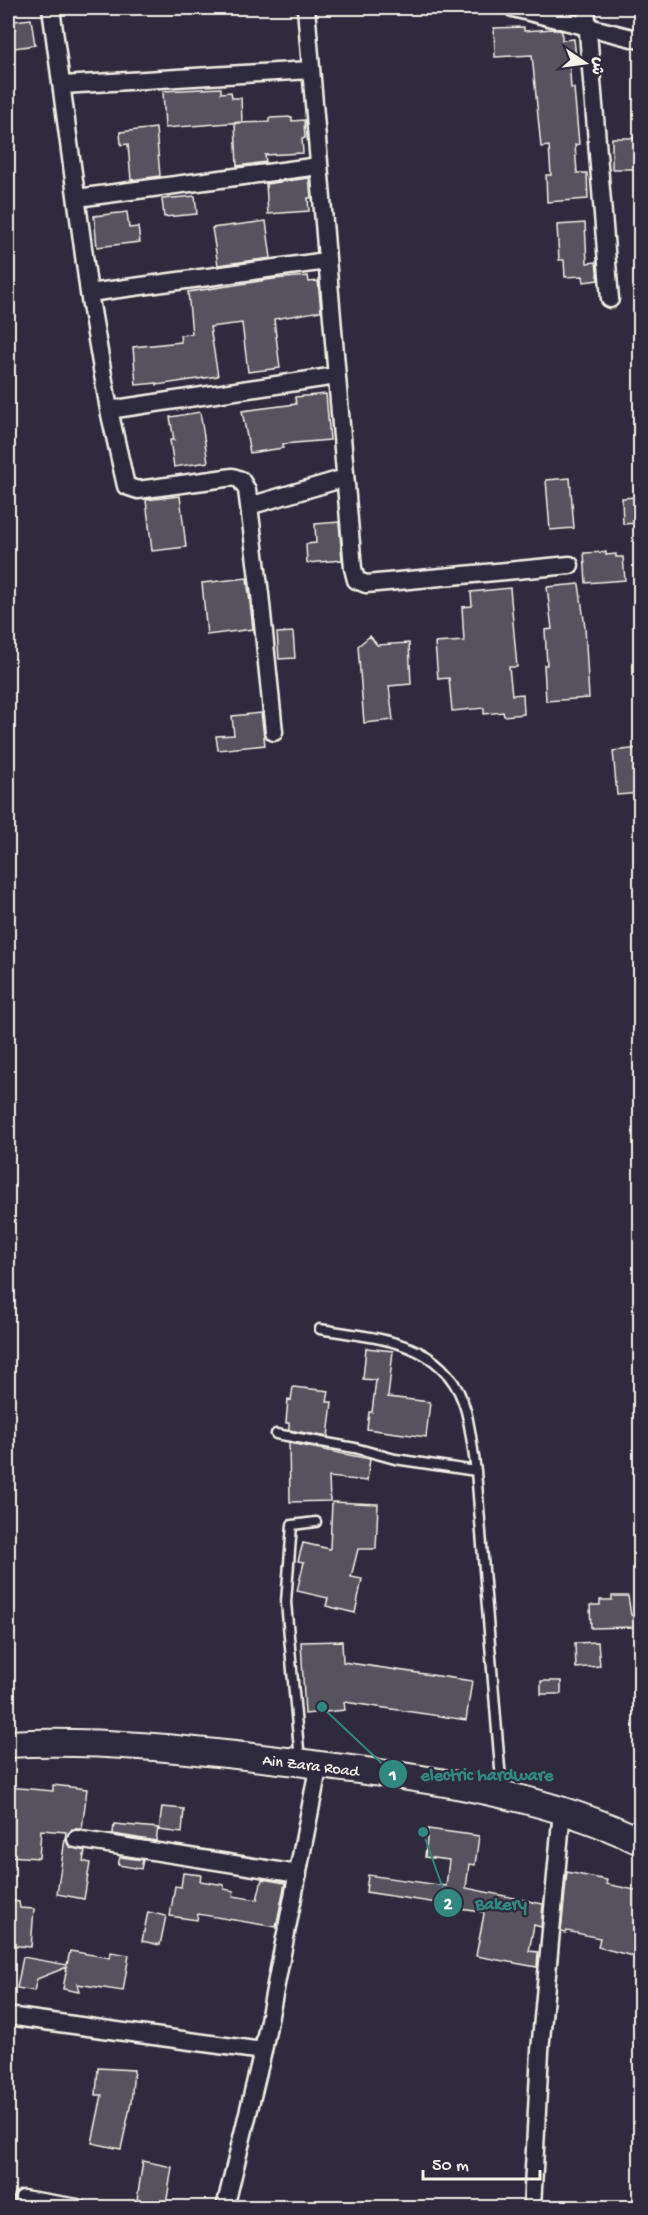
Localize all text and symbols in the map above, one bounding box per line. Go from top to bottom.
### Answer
north arrow [555,33,615,93]
text: ش [585,55,607,76]
street label: Ain Zara Road [261,1752,361,1783]
callout: electric hardware [378,1756,565,1792]
text: 1 [388,1766,397,1787]
text: electric hardware [420,1766,554,1787]
callout: Bakery [433,1885,538,1921]
text: 2 [444,1895,453,1916]
text: Bakery [474,1895,527,1916]
scale bar [423,2143,540,2181]
text: 50 m [432,2156,469,2177]

